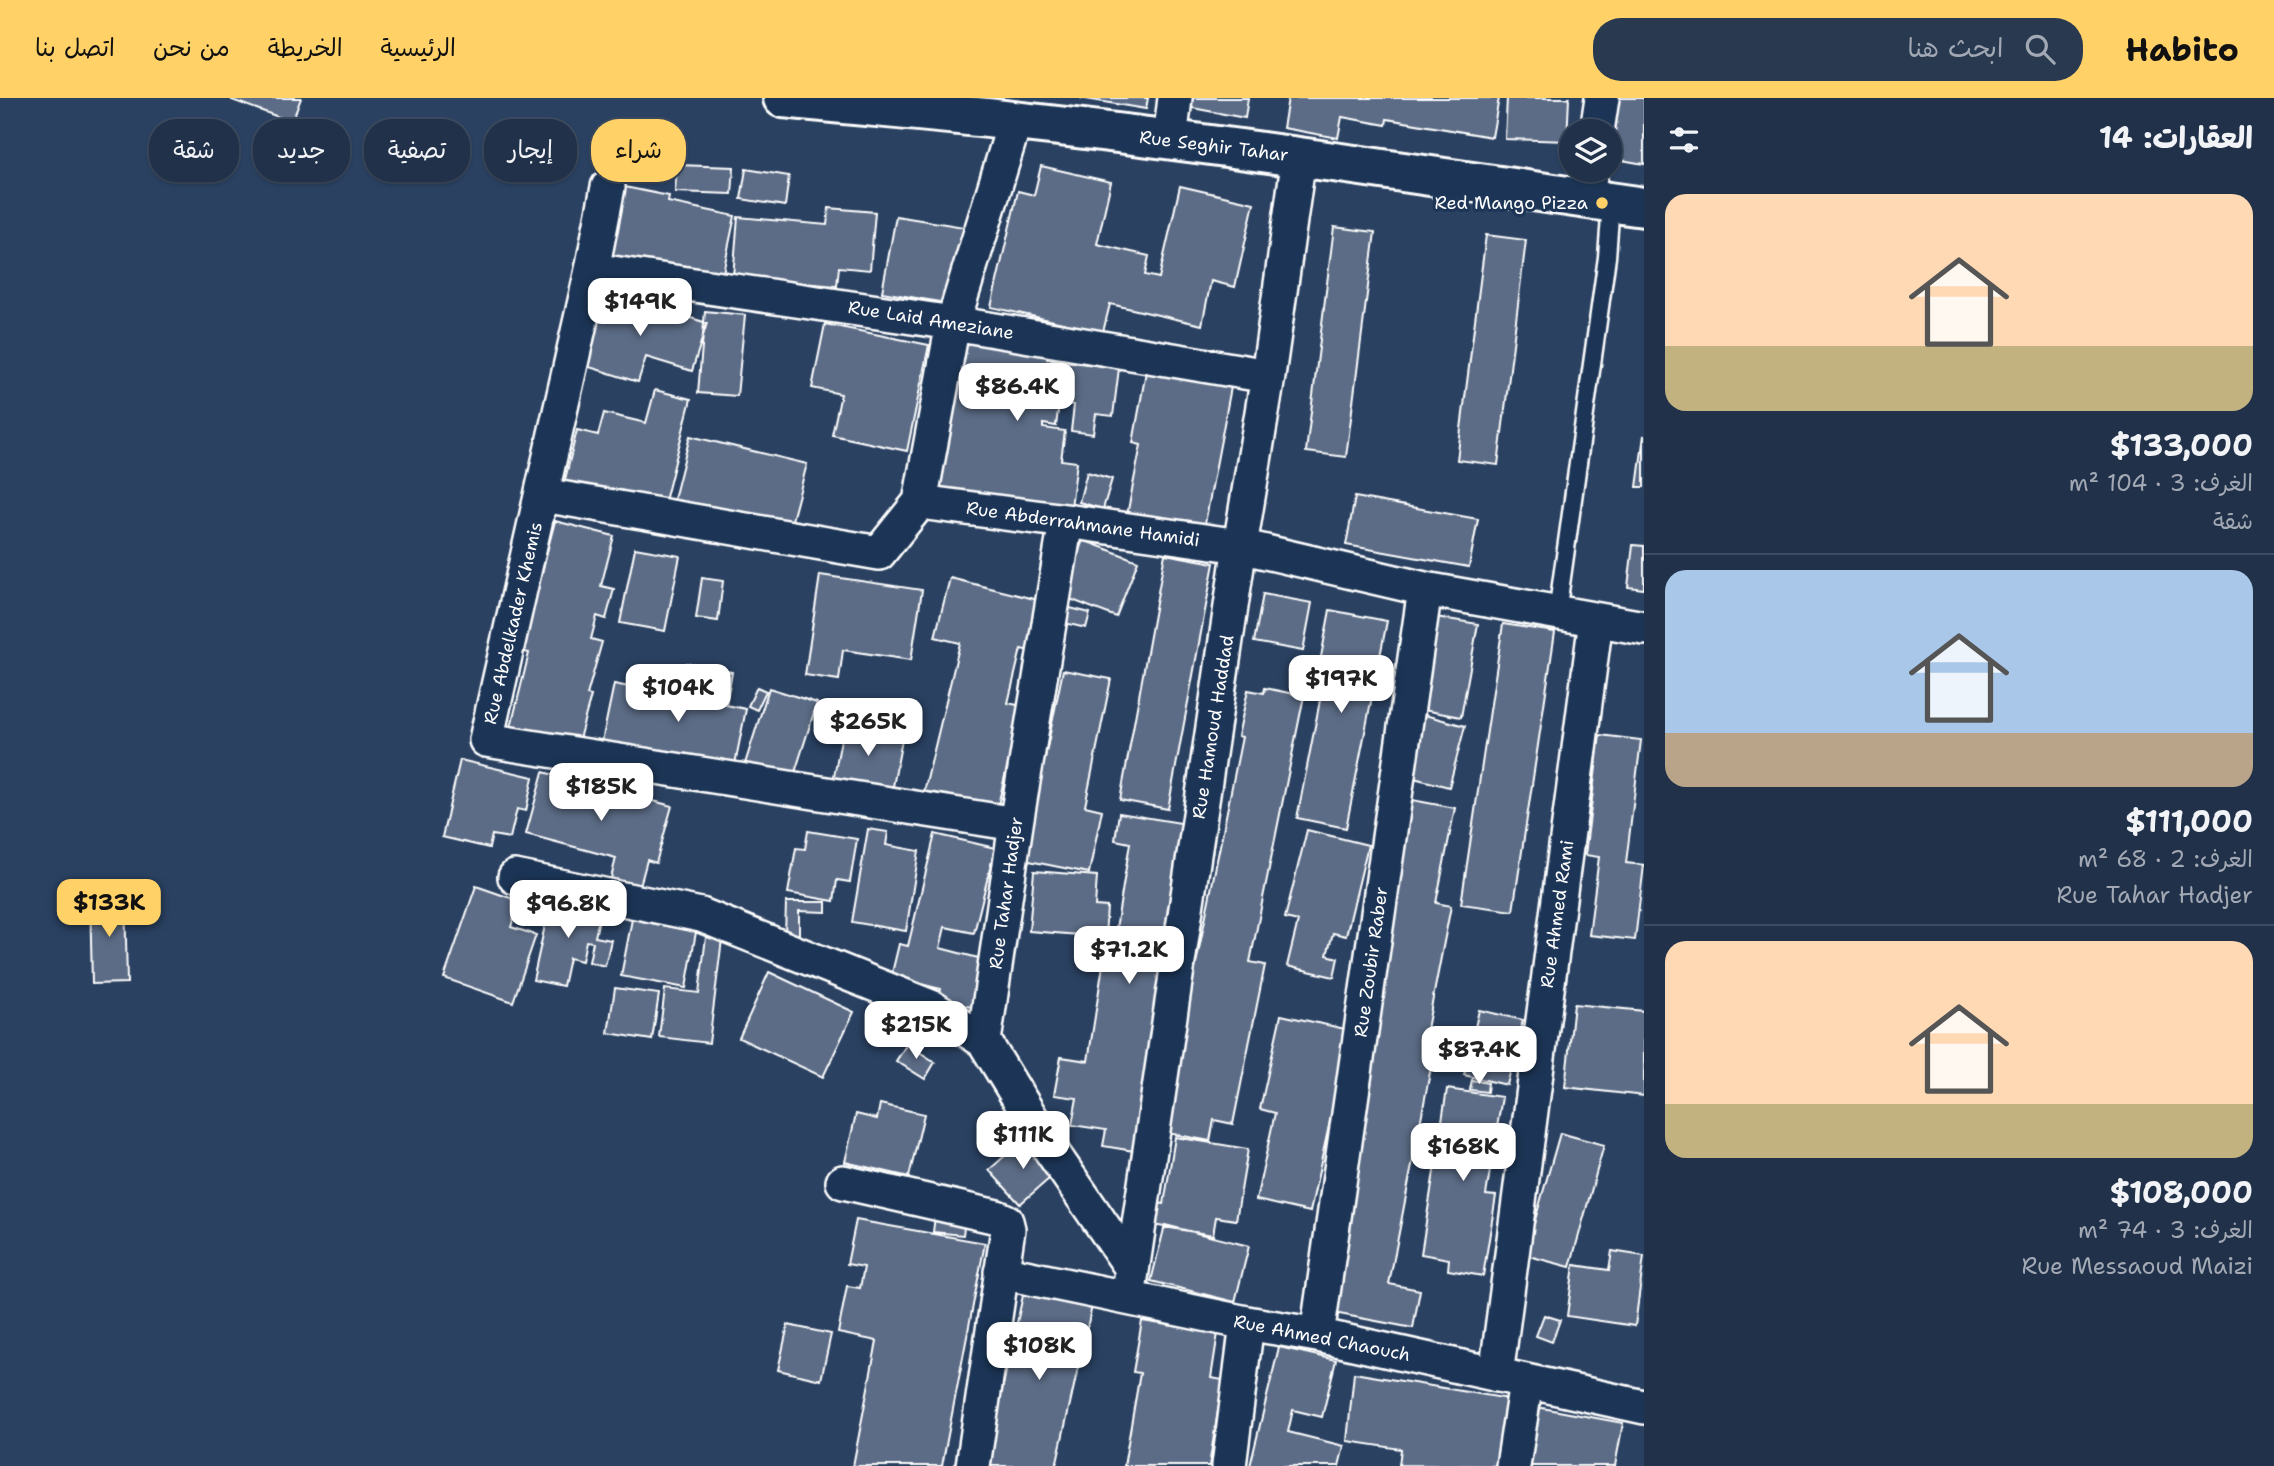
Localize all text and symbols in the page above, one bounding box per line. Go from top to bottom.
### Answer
search box [1593,18,2083,81]
text: Habito [2125,27,2239,72]
text: ابحث هنا [1908,30,2003,65]
icon: search [2021,30,2059,68]
text: اتصل بنا [35,32,115,64]
text: من نحن [153,32,230,64]
text: الخريطة [268,32,343,64]
text: الرئيسية [381,32,456,64]
text: العقارات: 14 [2099,117,2253,158]
chip: شقة [149,119,239,182]
chip: جديد [253,119,350,182]
chip: تصفية [364,119,470,182]
chip: إيجار [484,119,577,182]
chip: شراء [591,119,686,182]
map controls [1559,119,1622,182]
button: layers [1559,119,1622,182]
icon: filters [1665,121,1703,159]
street label: Rue Seghir Tahar [1138,125,1290,167]
place label: Red Mango Pizza [1434,191,1588,215]
marker: Red Mango Pizza [1594,195,1610,211]
icon: home [1896,239,2022,365]
pin: $149K [591,278,689,338]
text: $149K [604,286,676,316]
street label: Rue Laid Ameziane [846,295,1016,345]
pin: $86.4K [960,364,1074,423]
text: $86.4K [975,371,1059,401]
text: $133,000 [2110,425,2253,466]
text: الغرف: 3 · 104 m² [2069,468,2253,498]
street label: Rue Abderrahmane Hamidi [965,496,1201,552]
text: شقة [2213,506,2253,536]
street label: Rue Abdelkader Khemis [478,519,548,727]
icon: home [1896,615,2022,741]
street label: Rue Hamoud Haddad [1187,633,1239,821]
pin: $197K [1292,656,1390,715]
text: $197K [1305,663,1377,693]
pin: $104K [629,664,727,724]
text: $104K [642,672,714,702]
pin: $265K [819,698,917,758]
text: $265K [830,706,906,736]
pin: $185K [552,764,650,823]
text: $185K [565,771,637,801]
text: $111,000 [2125,801,2253,842]
street label: Rue Tahar Hadjer [983,815,1029,971]
street label: Rue Ahmed Rami [1535,838,1579,990]
text: الغرف: 2 · 68 m² [2078,844,2253,874]
pin: $133K [60,880,158,939]
pin: $96.8K [511,880,625,940]
text: Rue Tahar Hadjer [2057,880,2253,910]
street label: Rue Zoubir Raber [1349,885,1393,1039]
text: $133K [73,887,145,917]
text: $96.8K [526,888,610,918]
pin: $71.2K [1072,926,1186,986]
text: $71.2K [1090,934,1168,964]
icon: home [1896,986,2022,1112]
pin: $215K [867,1002,965,1061]
text: $215K [881,1009,951,1039]
pin: $87.4K [1422,1026,1536,1086]
text: $87.4K [1438,1034,1520,1064]
pin: $111K [974,1112,1072,1171]
text: $111K [993,1119,1053,1149]
pin: $168K [1414,1124,1512,1183]
text: $168K [1427,1131,1499,1161]
text: $108,000 [2109,1172,2253,1213]
text: الغرف: 3 · 74 m² [2078,1215,2253,1245]
text: Rue Messaoud Maizi [2022,1251,2253,1281]
street label: Rue Ahmed Chaouch [1231,1309,1413,1367]
pin: $108K [990,1322,1088,1382]
text: $108K [1003,1330,1075,1360]

